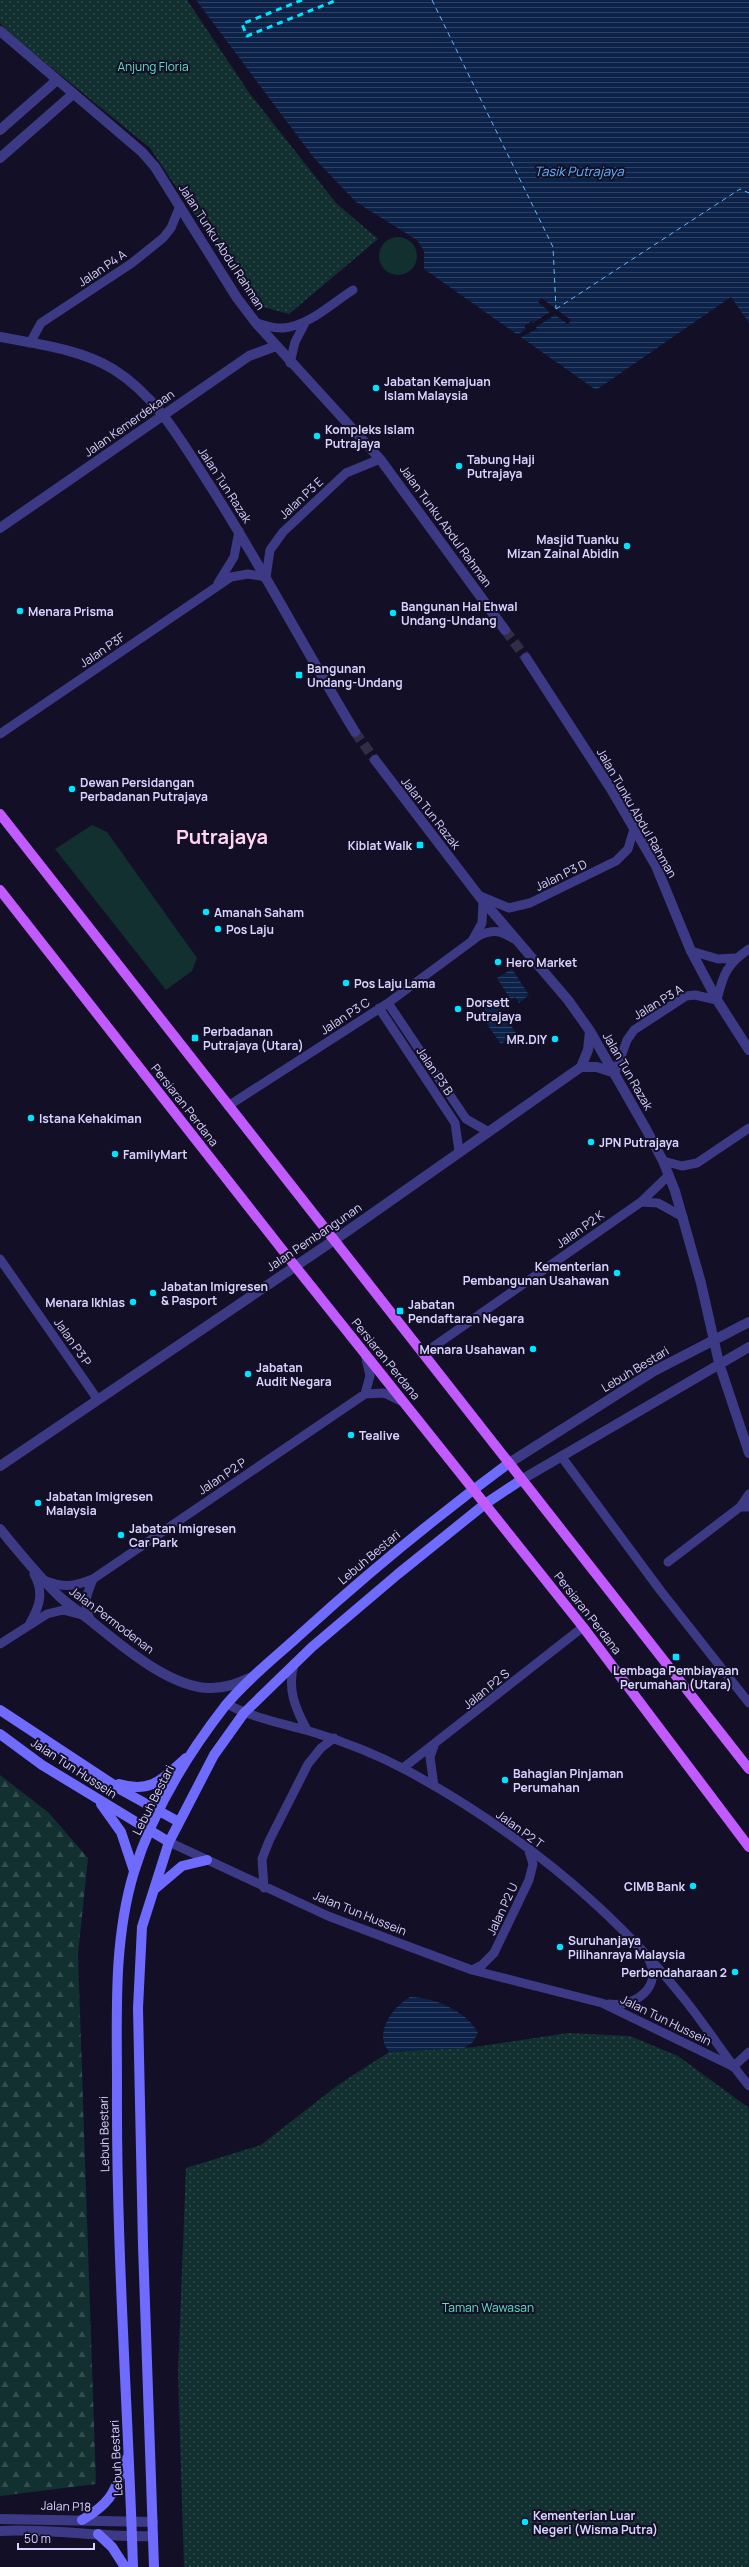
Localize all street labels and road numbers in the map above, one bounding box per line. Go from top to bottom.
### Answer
street label: Jalan Tunku Abdul Rahman [175,181,269,313]
street label: Jalan P4 A [74,245,130,290]
street label: Jalan Kemerdekaan [80,385,178,461]
street label: Jalan Tun Razak [194,444,256,527]
street label: Jalan Tunku Abdul Rahman [396,462,496,590]
street label: Jalan P3 E [275,473,327,523]
street label: Jalan P3F [76,629,128,671]
street label: Jalan Tunku Abdul Rahman [593,745,681,881]
street label: Jalan Tun Razak [397,773,465,853]
street label: Jalan P3 D [532,855,590,895]
street label: Jalan P3 A [630,980,686,1023]
street label: Jalan P3 C [317,993,373,1038]
street label: Jalan Tun Razak [599,1029,658,1114]
street label: Jalan P3 B [413,1044,457,1098]
street label: Persiaran Perdana [147,1060,223,1150]
street label: Jalan Pembangunan [263,1199,365,1275]
street label: Jalan P2 K [553,1206,608,1252]
street label: Jalan P3 P [50,1315,96,1369]
street label: Persiaran Perdana [348,1315,424,1403]
street label: Lebuh Bestari [598,1342,672,1396]
street label: Jalan P2 P [194,1454,250,1498]
street label: Lebuh Bestari [334,1526,404,1588]
street label: Persiaran Perdana [550,1568,626,1658]
street label: Jalan Permodenan [66,1583,158,1657]
street label: Jalan P2 S [459,1665,513,1713]
street label: Jalan Tun Hussein [28,1734,120,1802]
street label: Lebuh Bestari [128,1762,178,1838]
street label: Jalan P2 T [493,1806,548,1852]
street label: Jalan P2 U [482,1880,522,1938]
street label: Jalan Tun Hussein [311,1887,409,1939]
street label: Jalan Tun Hussein [618,1991,714,2049]
street label: Lebuh Bestari [95,2096,113,2172]
street label: Lebuh Bestari [106,2420,126,2496]
street label: Jalan P18 [41,2497,91,2515]

